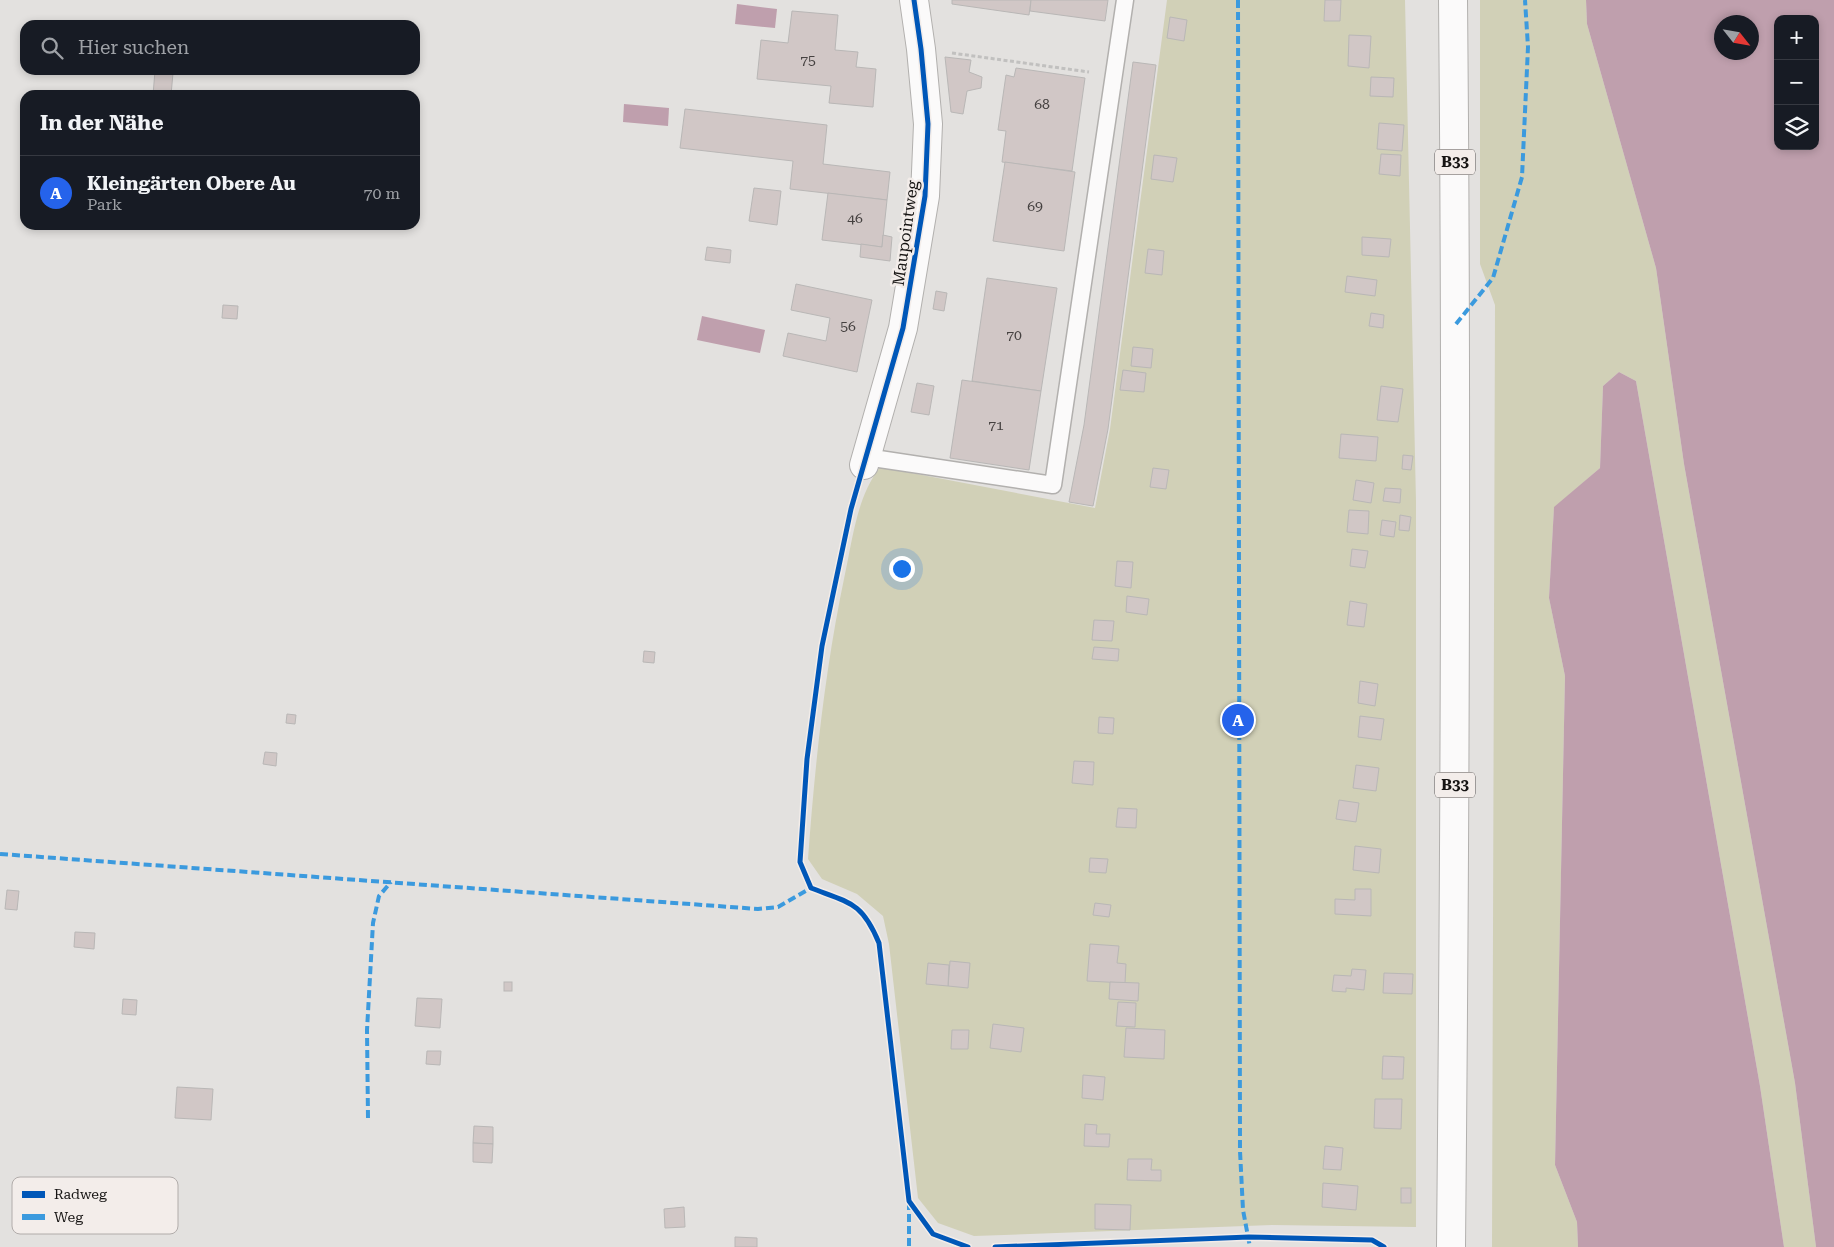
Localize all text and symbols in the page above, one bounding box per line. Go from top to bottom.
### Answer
north arrow [1714,15,1759,60]
map controls [1774,15,1819,150]
button: + [1774,15,1819,60]
search box [20,20,420,75]
icon: search [38,34,66,62]
text: Hier suchen [78,36,189,59]
house number: 75 [800,52,816,68]
button: − [1774,60,1819,105]
house number: 68 [1034,96,1050,112]
button: layers [1774,105,1819,150]
text: In der Nähe [40,111,163,135]
road number: B33 [1435,150,1475,174]
text: Kleingärten Obere Au [87,172,296,195]
street label: Maupointweg [889,178,922,287]
text: A [50,184,62,203]
text: 70 m [363,184,400,203]
text: Park [87,195,122,214]
house number: 69 [1027,198,1043,214]
house number: 46 [847,210,863,226]
house number: 56 [840,318,856,334]
house number: 70 [1006,327,1022,343]
house number: 71 [988,417,1004,433]
your location [889,556,915,582]
pin: A [1222,701,1254,739]
road number: B33 [1435,772,1475,798]
legend [12,1177,178,1234]
text: Radweg [54,1186,107,1202]
text: Weg [54,1209,83,1225]

